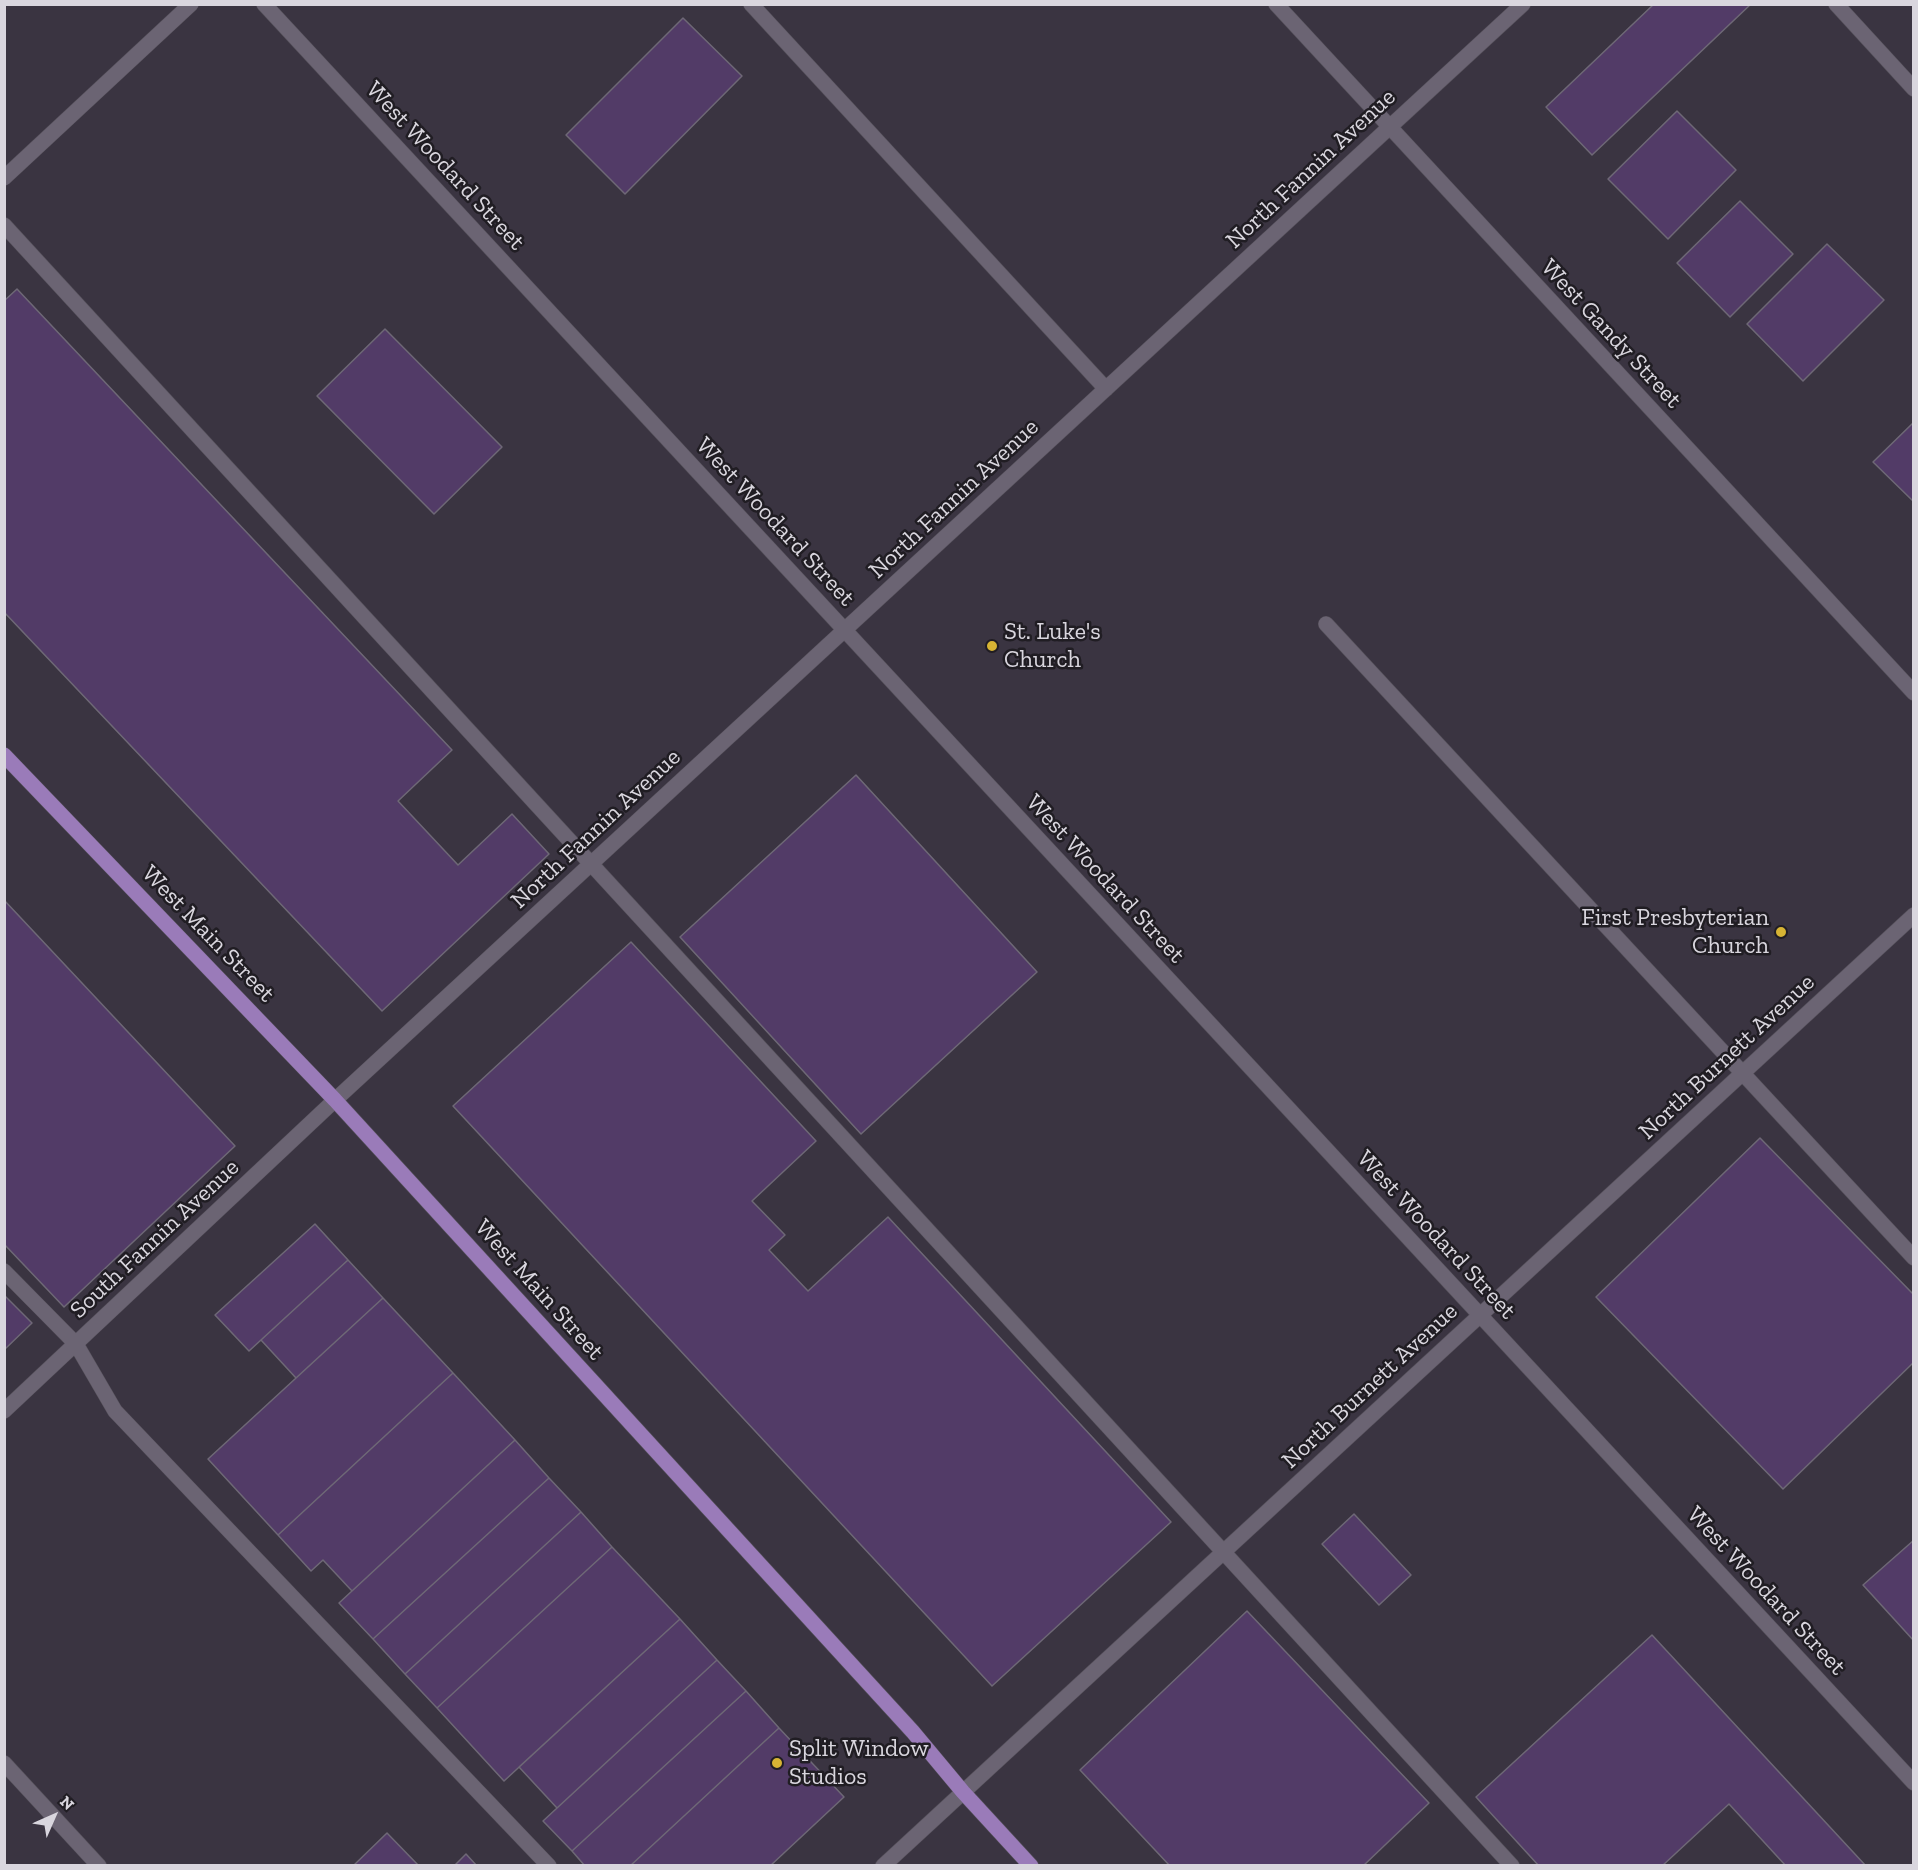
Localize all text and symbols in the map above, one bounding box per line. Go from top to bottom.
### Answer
street label: West Woodard Street [359,76,531,256]
street label: North Fannin Avenue [1220,83,1402,255]
street label: West Gandy Street [1535,254,1687,414]
street label: North Fannin Avenue [863,413,1045,585]
street label: West Woodard Street [689,432,861,612]
place label: St. Luke's Church [1004,618,1101,674]
marker: St. Luke's Church [985,639,999,653]
street label: North Fannin Avenue [505,743,687,915]
street label: West Woodard Street [1019,789,1191,969]
street label: West Main Street [135,860,281,1008]
place label: First Presbyterian Church [1581,904,1769,960]
marker: First Presbyterian Church [1774,925,1788,939]
street label: North Burnett Avenue [1633,968,1821,1146]
street label: West Woodard Street [1350,1145,1522,1325]
street label: South Fannin Avenue [65,1153,245,1325]
street label: West Main Street [468,1214,610,1366]
street label: North Burnett Avenue [1276,1297,1464,1475]
street label: West Woodard Street [1680,1501,1852,1681]
place label: Split Window Studios [789,1735,929,1791]
marker: Split Window Studios [770,1756,784,1770]
north arrow [24,1786,84,1846]
text: N [56,1792,78,1814]

